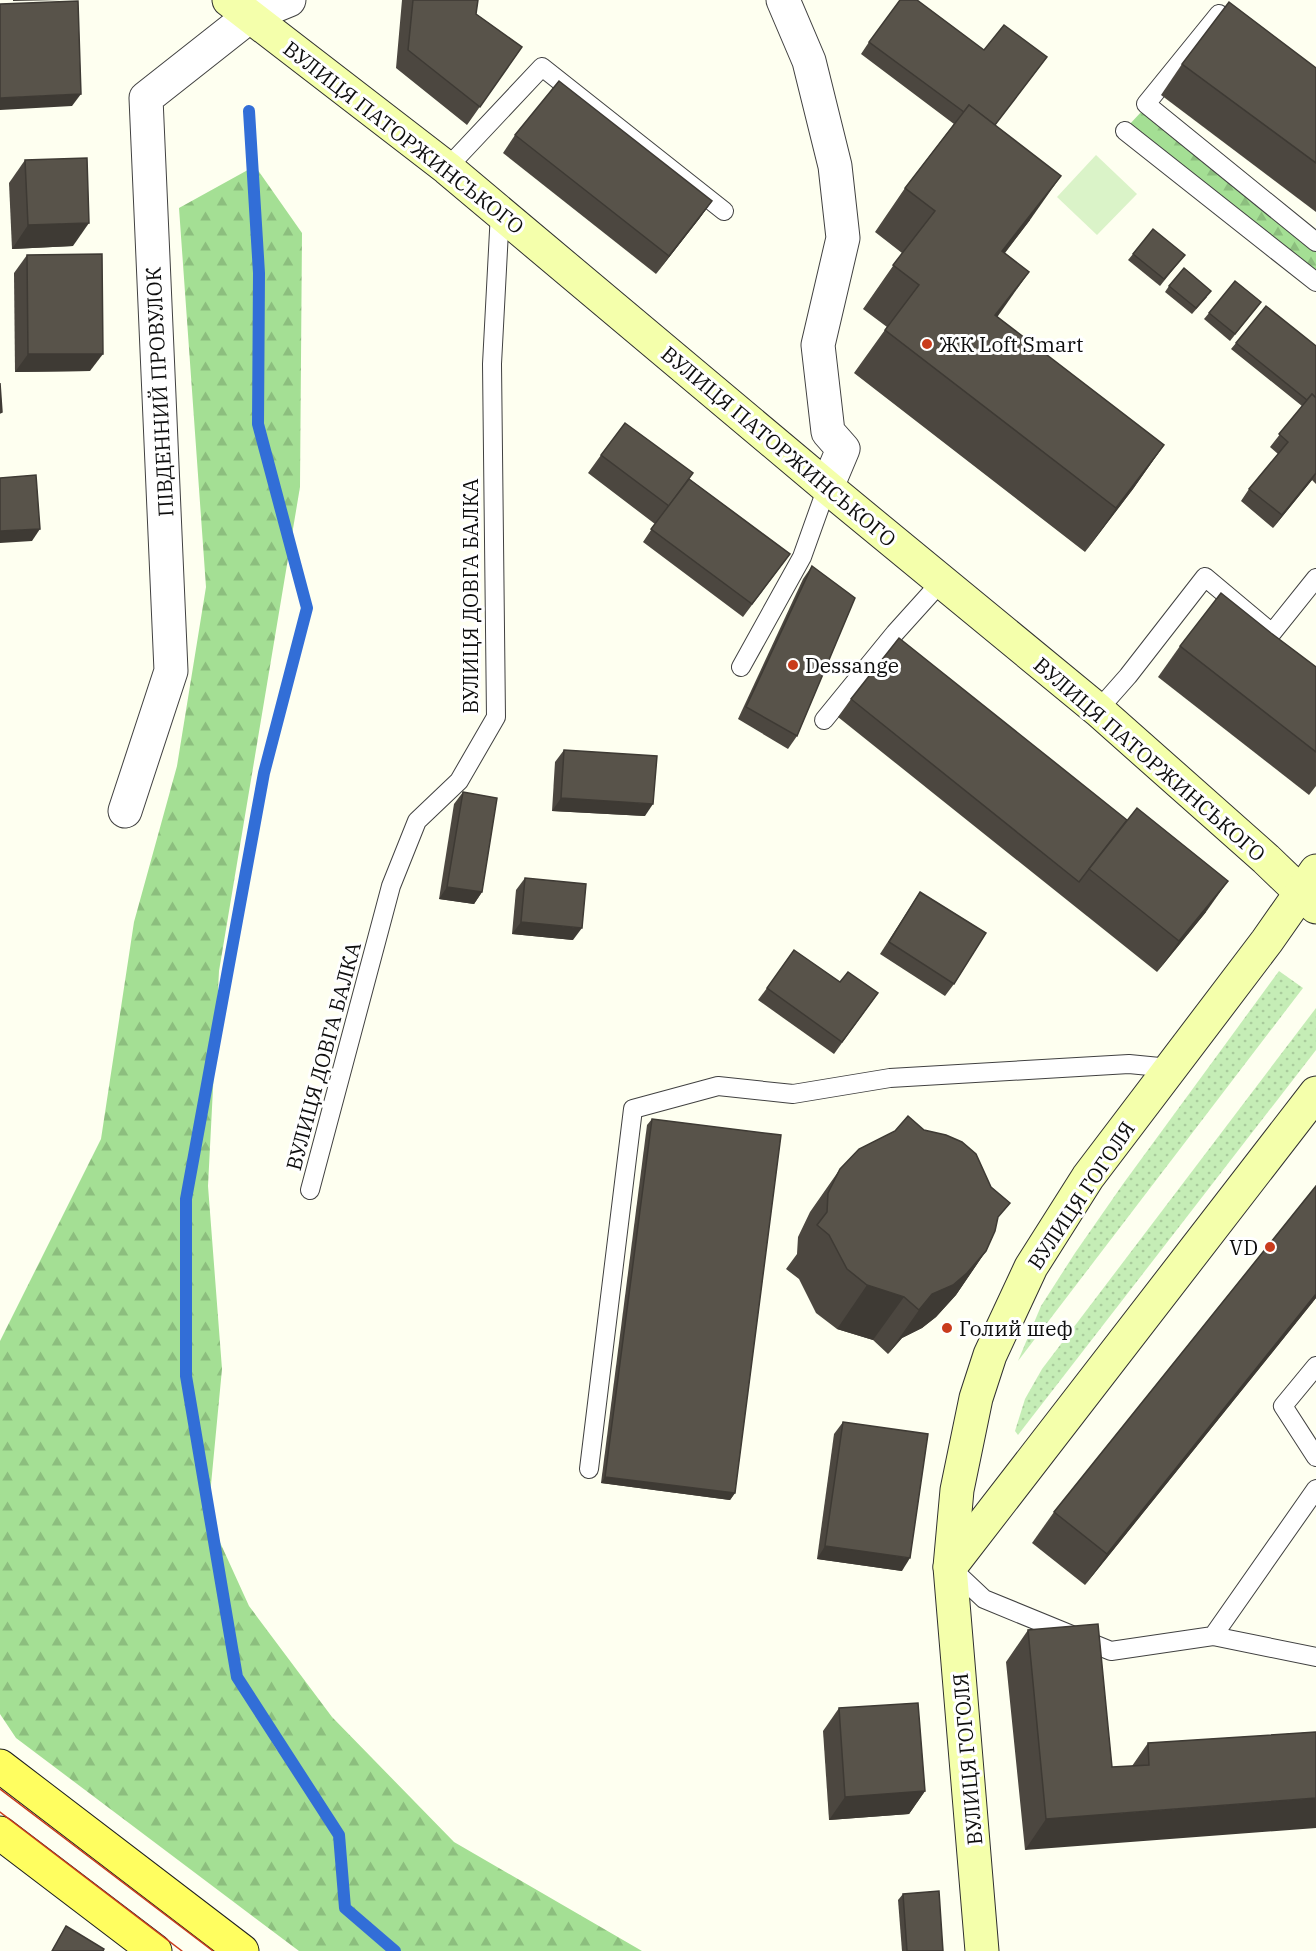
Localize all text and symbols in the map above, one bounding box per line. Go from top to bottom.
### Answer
street label: ВУЛИЦЯ ПАТОРЖИНСЬКОГО [278,34,530,240]
street label: ПІВДЕННИЙ ПРОВУЛОК [138,266,180,518]
place label: ЖК Loft Smart [939,330,1083,358]
marker: ЖК Loft Smart [920,337,934,351]
street label: ВУЛИЦЯ ПАТОРЖИНСЬКОГО [656,339,902,553]
street label: ВУЛИЦЯ ДОВГА БАЛКА [456,478,484,714]
street label: ВУЛИЦЯ ПАТОРЖИНСЬКОГО [1028,650,1272,868]
place label: Dessange [805,651,899,679]
marker: Dessange [786,658,800,672]
street label: ВУЛИЦЯ ДОВГА БАЛКА [279,938,367,1173]
street label: ВУЛИЦЯ ГОГОЛЯ [1021,1115,1141,1275]
place label: VD [1229,1233,1258,1261]
marker: VD [1263,1240,1277,1254]
place label: Голий шеф [959,1314,1073,1342]
marker: Голий шеф [940,1321,954,1335]
street label: ВУЛИЦЯ ГОГОЛЯ [946,1672,988,1846]

